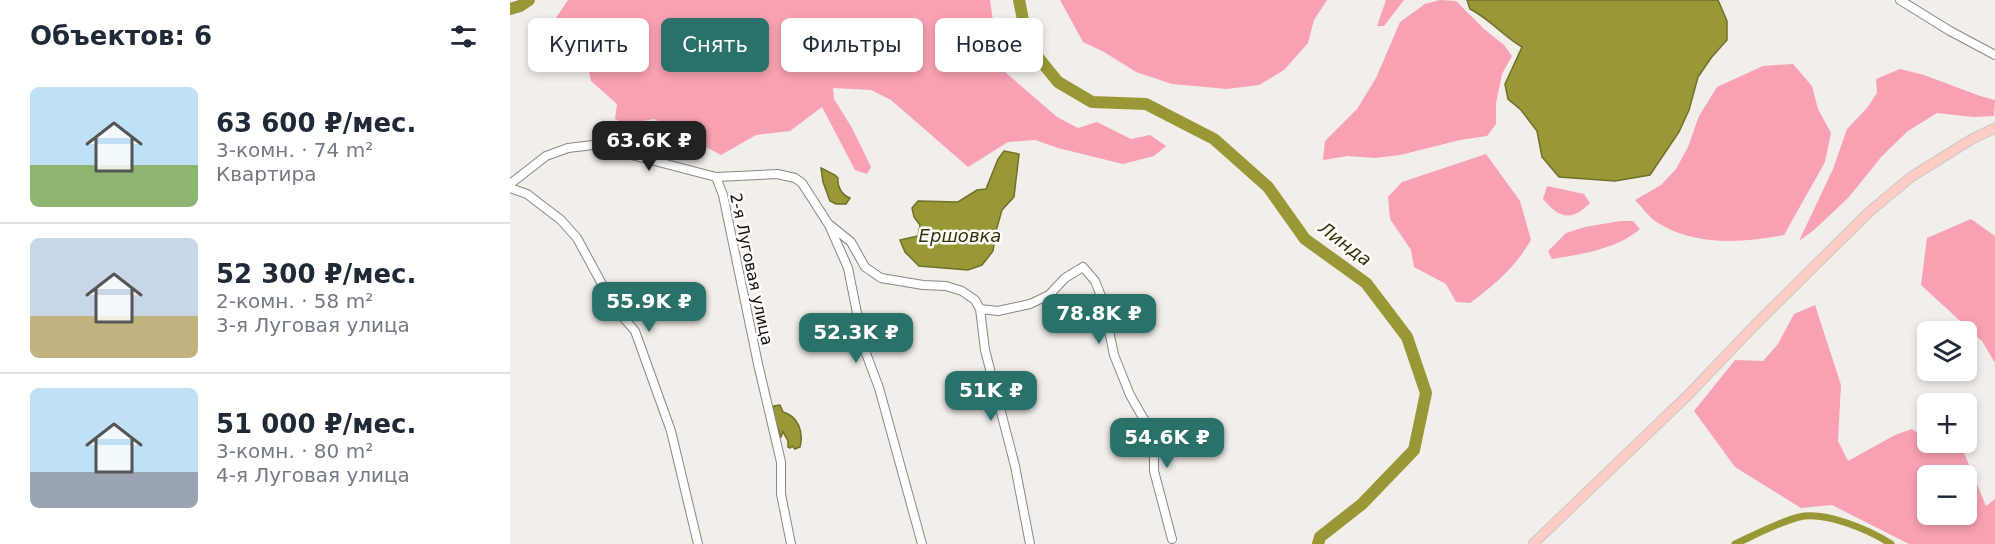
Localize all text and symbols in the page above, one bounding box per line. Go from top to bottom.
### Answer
chip: Купить [528,18,649,72]
chip: Снять [661,18,769,72]
chip: Фильтры [781,18,923,72]
chip: Новое [935,18,1043,72]
icon: filters [447,20,480,53]
text: Объектов: 6 [30,21,212,51]
text: 63 600 ₽/мес. [216,108,416,138]
icon: home [78,111,150,183]
pin: 63.6K ₽ [594,121,704,172]
text: 63.6K ₽ [606,128,692,152]
text: 3-комн. · 74 m² [216,138,373,162]
text: Квартира [216,162,317,186]
street label: 2-я Луговая улица [726,191,777,347]
water label: Линда [1314,216,1376,270]
water label: Ершовка [919,225,1001,246]
text: 52 300 ₽/мес. [216,259,416,289]
icon: home [78,262,150,334]
pin: 55.9K ₽ [594,282,704,333]
text: 2-комн. · 58 m² [216,289,373,313]
text: 55.9K ₽ [606,289,692,313]
pin: 78.8K ₽ [1044,294,1154,345]
text: 78.8K ₽ [1056,301,1142,325]
text: 3-я Луговая улица [216,313,410,337]
pin: 52.3K ₽ [801,313,911,364]
text: 52.3K ₽ [813,320,899,344]
map controls [1917,321,1977,525]
button: layers [1917,321,1977,381]
pin: 51K ₽ [949,371,1033,422]
text: 51K ₽ [959,378,1023,402]
button: + [1917,393,1977,453]
text: 51 000 ₽/мес. [216,409,416,439]
icon: home [78,412,150,484]
pin: 54.6K ₽ [1112,418,1222,469]
text: 54.6K ₽ [1124,425,1210,449]
text: 3-комн. · 80 m² [216,439,373,463]
text: 4-я Луговая улица [216,463,410,487]
button: − [1917,465,1977,525]

